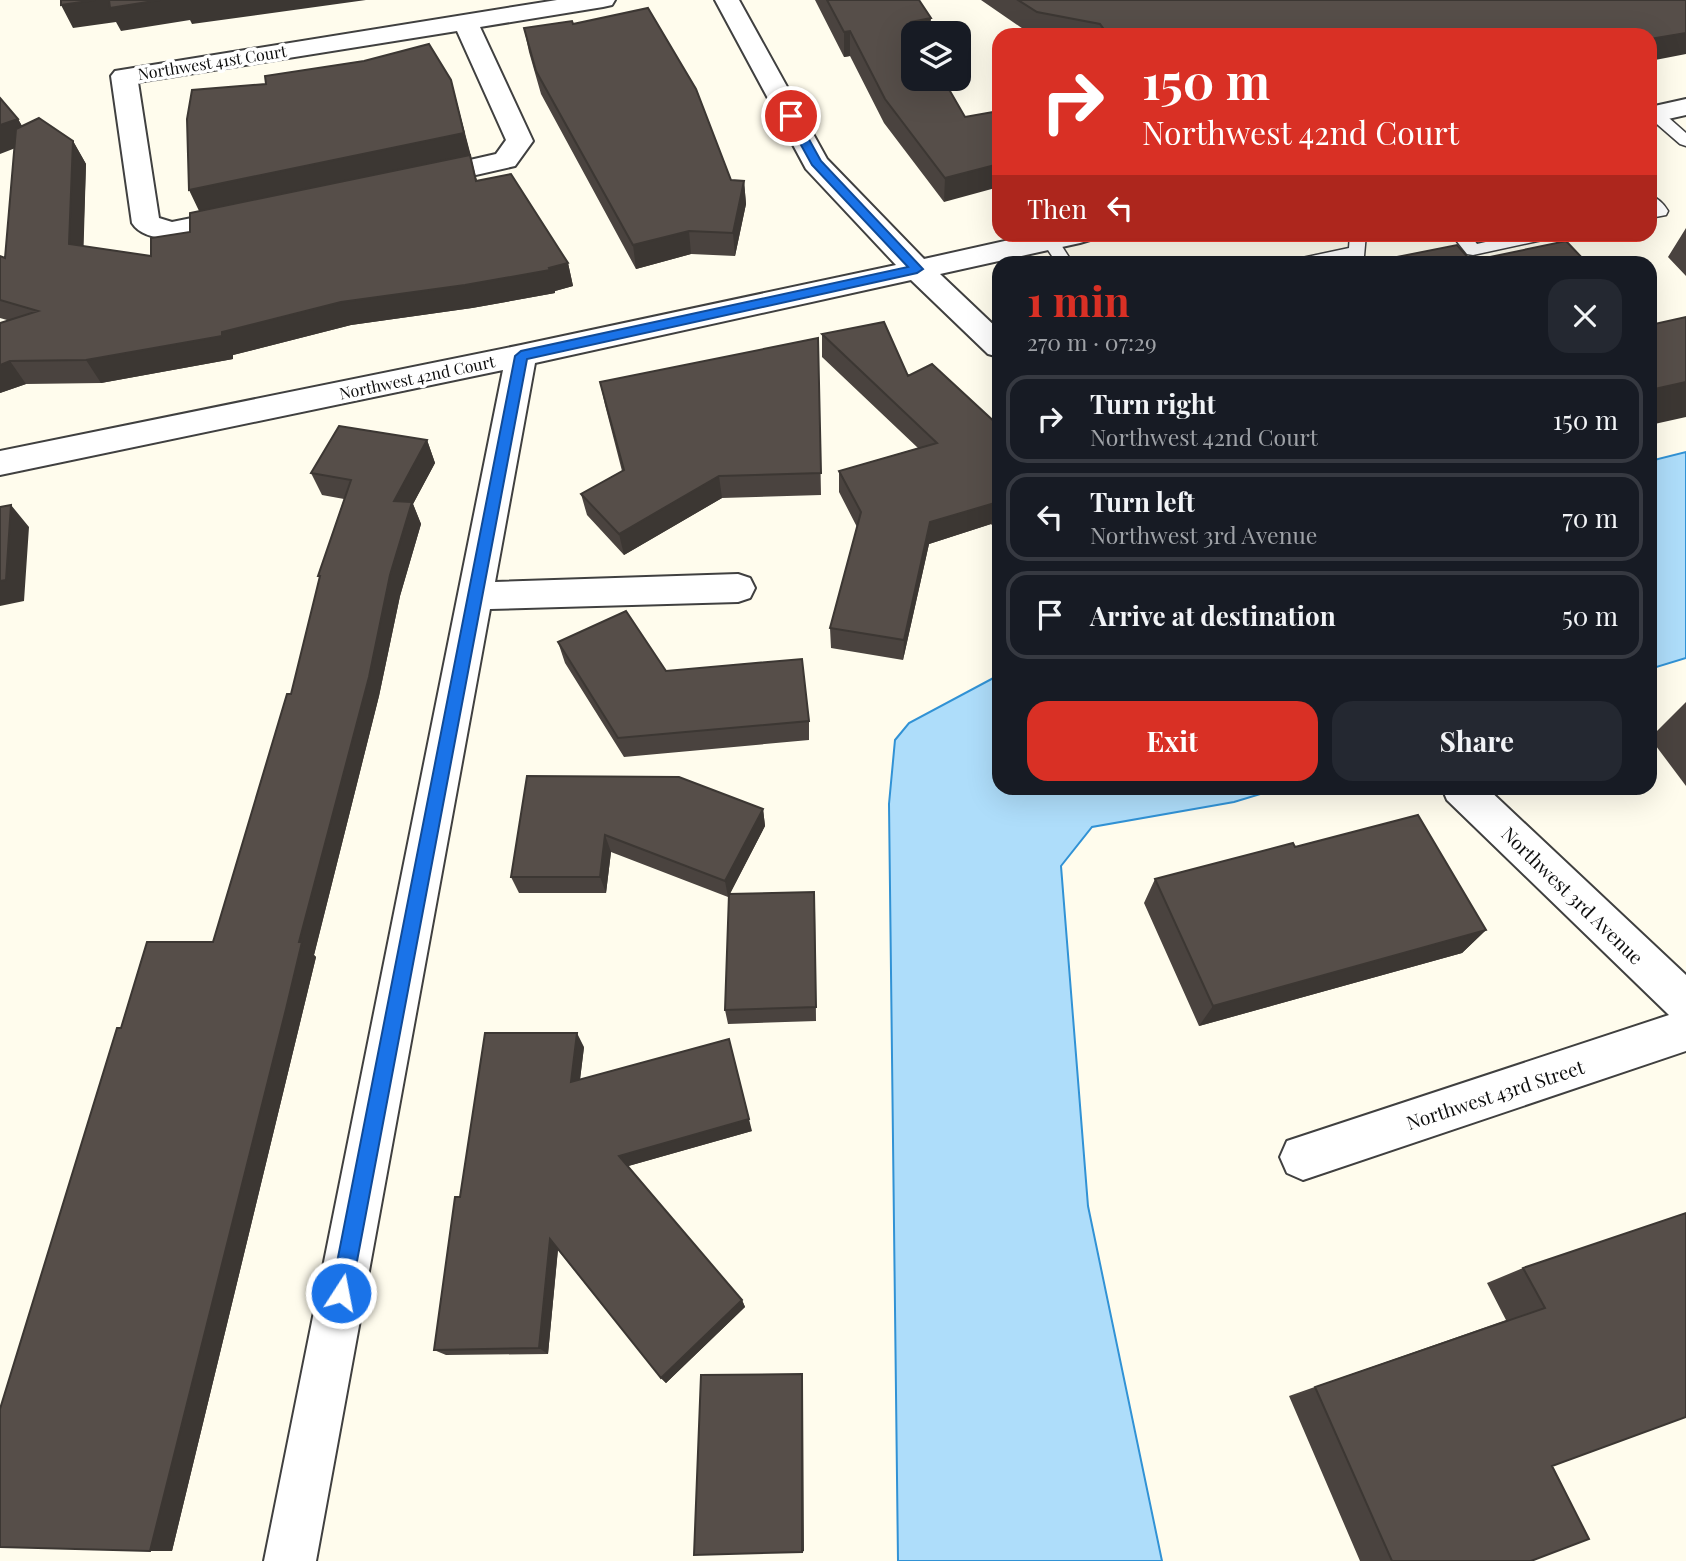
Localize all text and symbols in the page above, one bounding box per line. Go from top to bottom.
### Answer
map controls [901,21,971,91]
button: layers [901,21,971,91]
street label: Northwest 41st Court [136,40,288,84]
text: 150 m [1142,47,1270,112]
icon: right [1027,56,1118,147]
pin [761,86,821,146]
icon: arrive [772,97,810,135]
text: Northwest 42nd Court [1142,110,1459,153]
icon: left [1101,189,1139,227]
text: Then [1027,191,1087,226]
text: 1 min [1027,272,1130,328]
button: close [1548,279,1622,353]
text: 270 m · 07:29 [1027,326,1157,357]
street label: Northwest 42nd Court [337,350,497,404]
text: Turn right [1090,386,1216,421]
icon: right [1031,400,1069,438]
text: 150 m [1553,402,1618,437]
text: Northwest 42nd Court [1090,421,1318,452]
text: Turn left [1090,484,1195,519]
icon: left [1031,498,1069,536]
text: 70 m [1562,500,1618,535]
text: Northwest 3rd Avenue [1090,519,1317,550]
icon: arrive [1031,596,1069,634]
text: Arrive at destination [1090,598,1336,633]
text: 50 m [1562,598,1618,633]
button: Exit [1027,701,1318,781]
button: Share [1332,701,1622,781]
street label: Northwest 3rd Avenue [1496,820,1650,970]
street label: Northwest 43rd Street [1403,1053,1587,1135]
position arrow [304,1256,378,1330]

